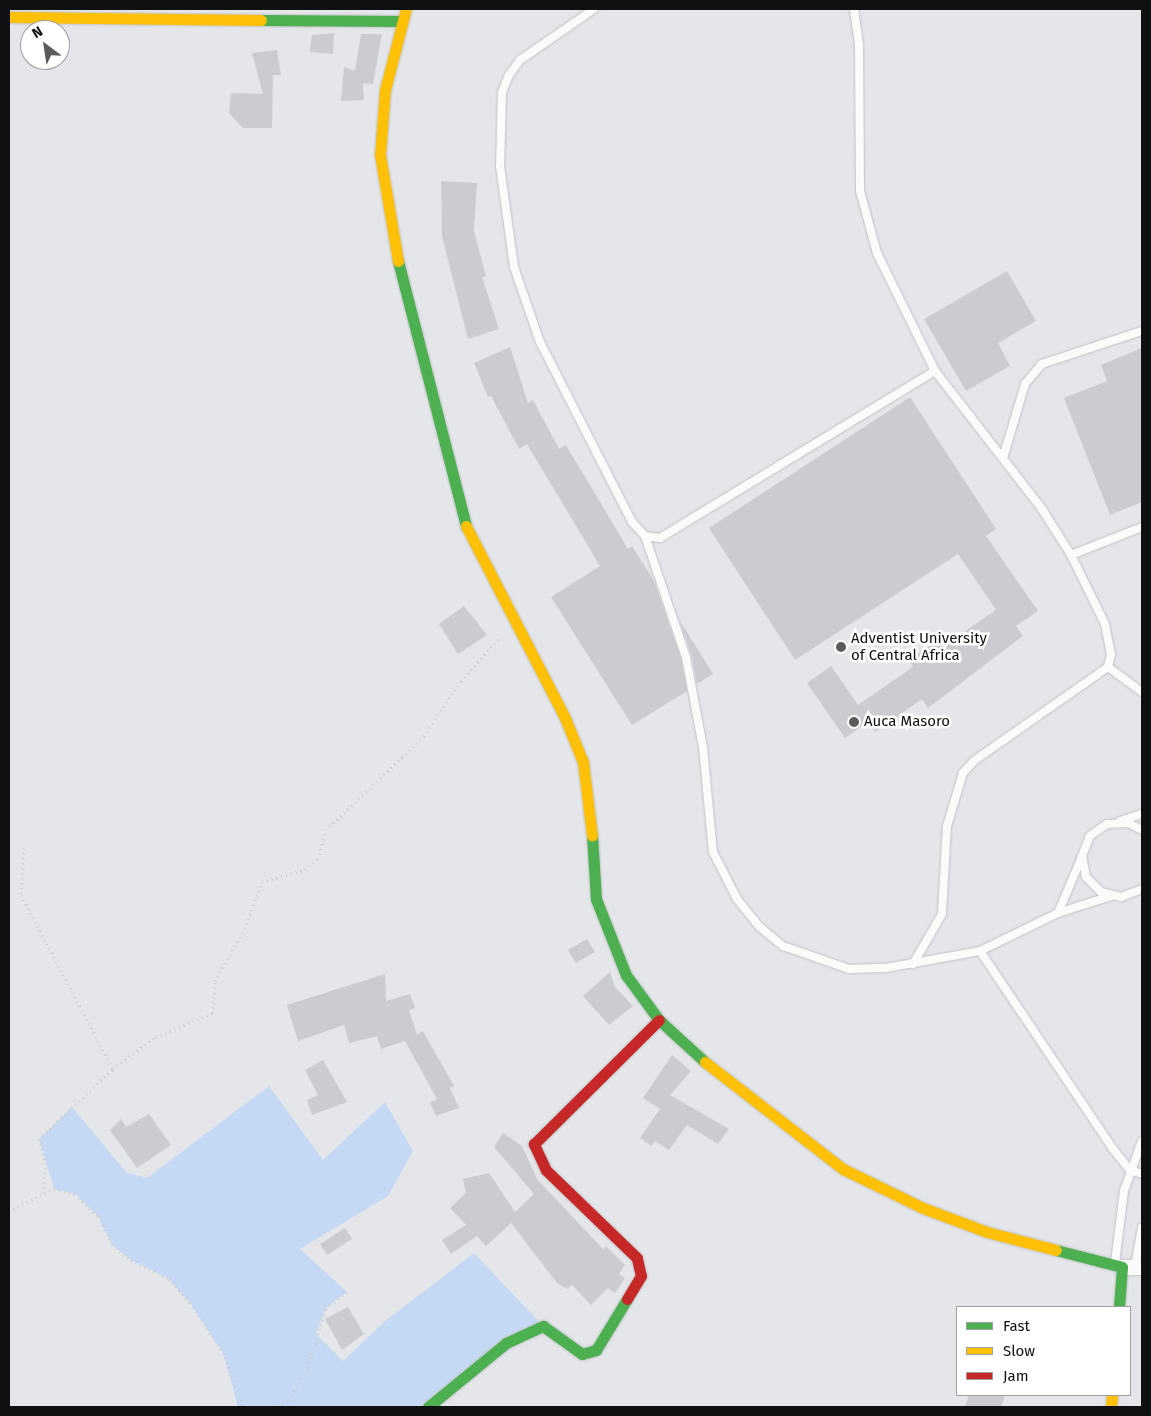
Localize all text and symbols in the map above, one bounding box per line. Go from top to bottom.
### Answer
north arrow [20,20,70,70]
text: N [29,23,46,42]
place label: Adventist University of Central Africa [851,629,987,664]
marker: Adventist University of Central Africa [835,641,847,653]
place label: Auca Masoro [864,713,950,731]
marker: Auca Masoro [848,716,860,728]
legend [956,1306,1131,1396]
text: Fast [1003,1317,1030,1335]
text: Slow [1003,1342,1035,1360]
text: Jam [1003,1367,1029,1385]

